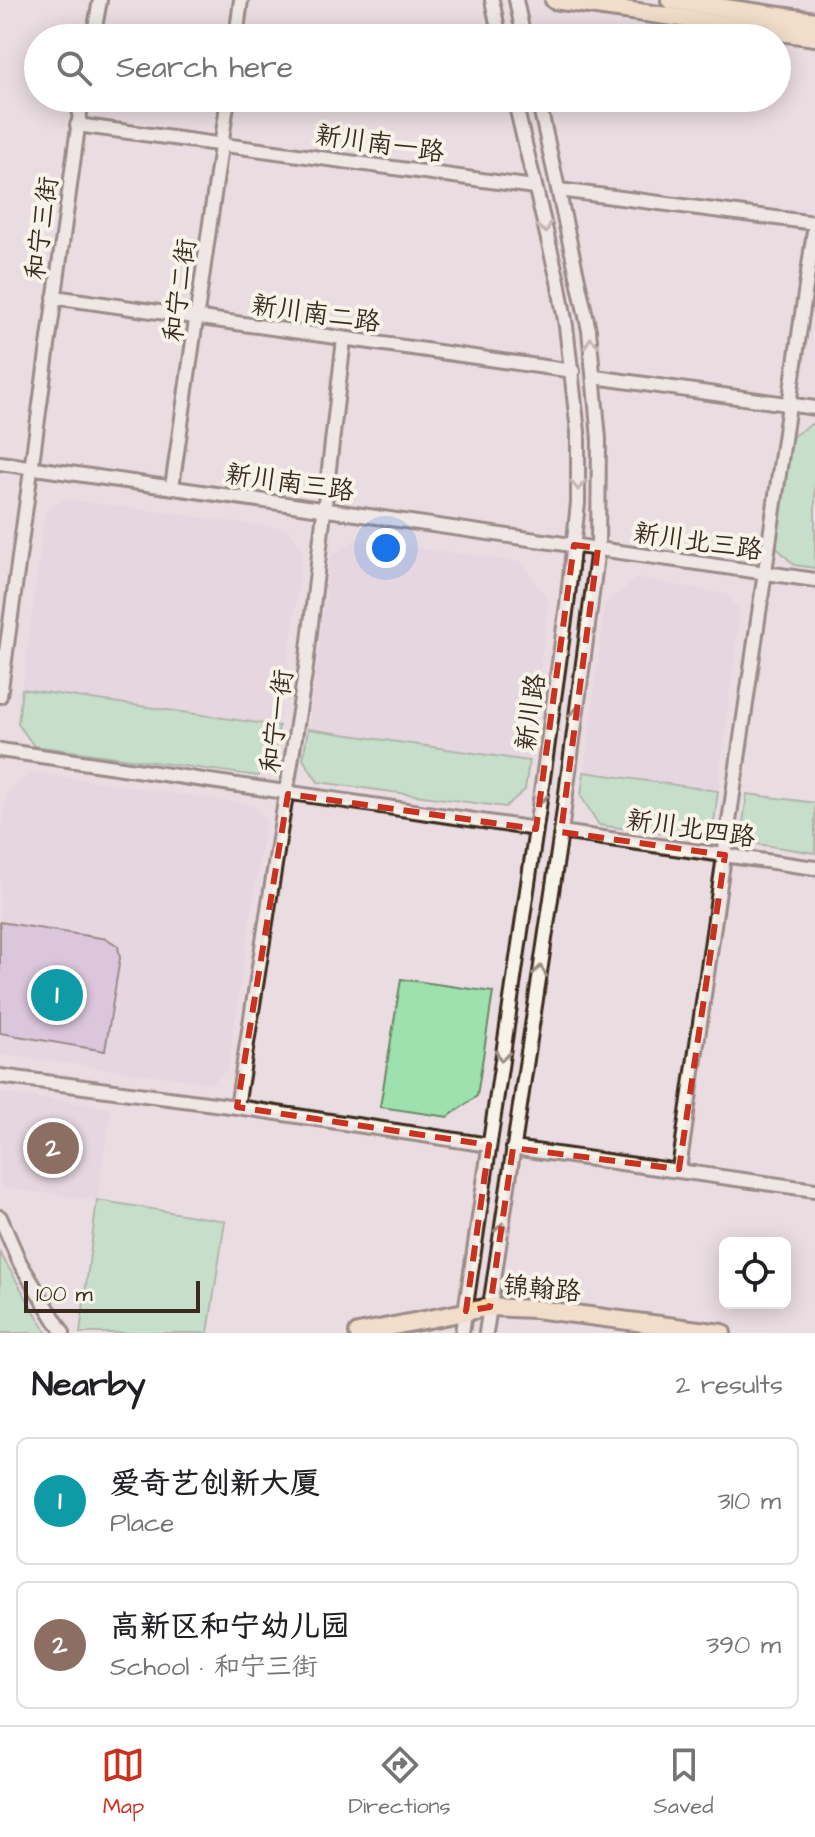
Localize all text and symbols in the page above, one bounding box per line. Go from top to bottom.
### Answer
search box [24,24,791,112]
icon: search [52,46,96,90]
text: Search here [116,47,293,89]
street label: 新川南一路 [313,117,447,171]
street label: 和宁三街 [17,174,67,282]
one-way arrow [535,221,552,235]
street label: 和宁二街 [155,236,205,344]
street label: 新川南二路 [249,287,383,341]
one-way arrow [582,336,599,349]
street label: 新川南三路 [223,456,357,510]
one-way arrow [569,479,587,492]
street label: 新川北三路 [631,515,765,569]
your location [366,528,406,568]
street label: 和宁一街 [252,667,302,775]
street label: 新川路 [508,671,554,753]
one-way arrow [567,707,584,720]
one-way arrow [532,792,549,806]
street label: 新川北四路 [624,802,758,856]
one-way arrow [531,964,548,978]
pin: 1 [31,965,83,1025]
one-way arrow [494,1049,511,1063]
pin: 2 [27,1118,79,1178]
one-way arrow [493,1221,510,1235]
map controls [719,1237,791,1309]
button: locate [719,1237,791,1309]
street label: 锦翰路 [501,1268,582,1310]
scale bar [24,1277,200,1313]
text: 100 m [36,1279,93,1310]
text: Nearby [32,1361,146,1409]
text: 2 results [675,1367,783,1403]
text: 爱奇艺创新大厦 [110,1463,320,1505]
text: 1 [58,1483,62,1519]
text: 310 m [717,1483,781,1519]
text: Place [110,1505,174,1541]
text: 高新区和宁幼儿园 [110,1606,350,1648]
text: 2 [53,1627,67,1663]
text: 390 m [706,1627,781,1663]
text: School · 和宁三街 [110,1649,318,1685]
tab: Map [101,1743,145,1822]
tab: Directions [348,1743,451,1822]
tab: Saved [654,1743,714,1822]

